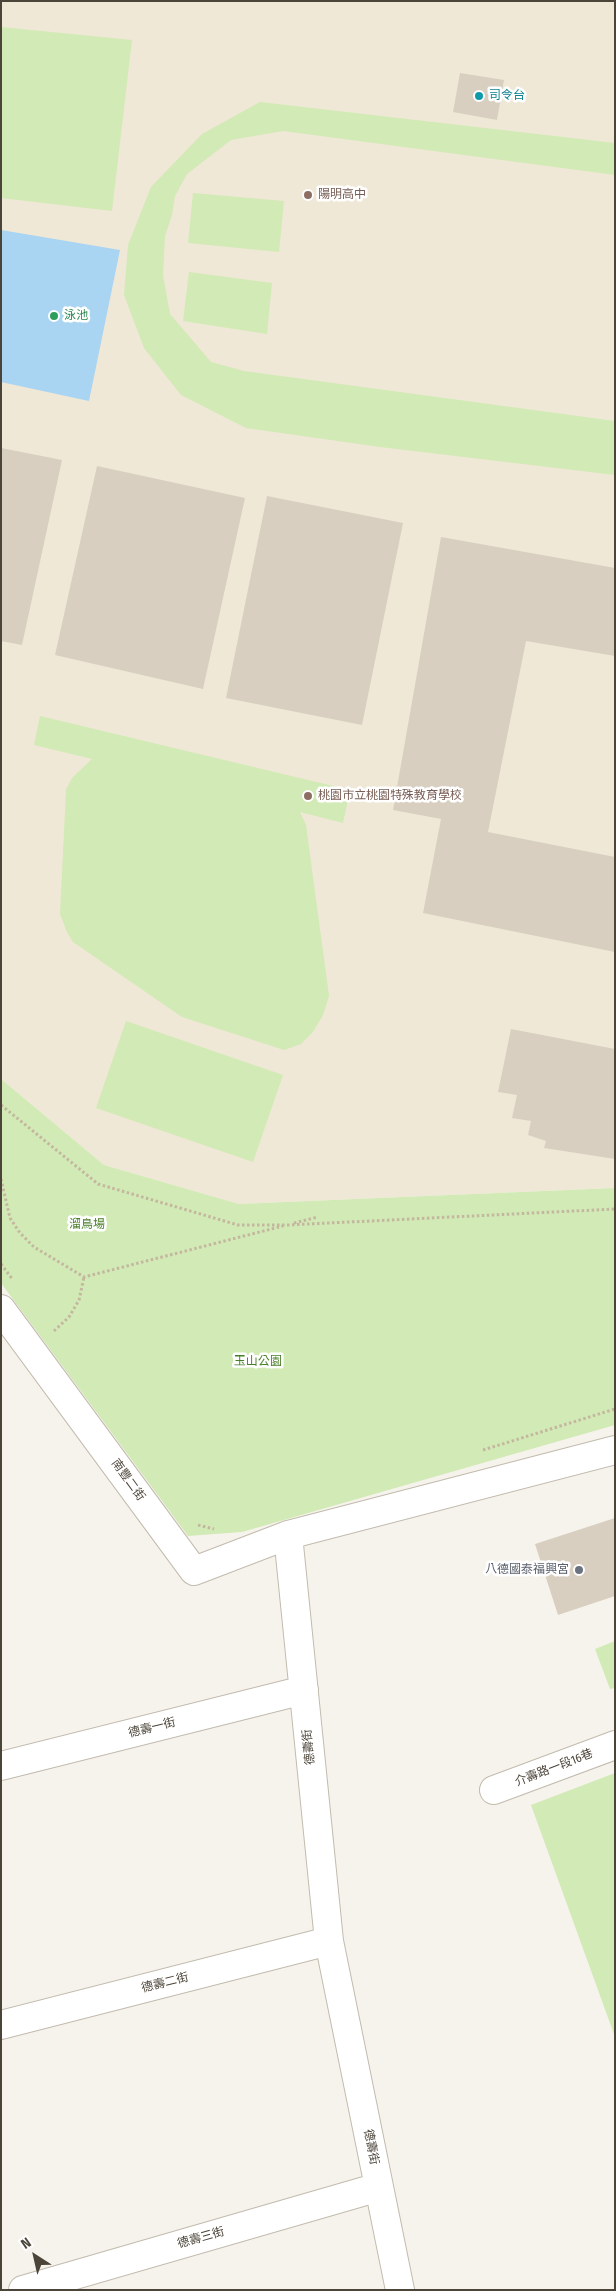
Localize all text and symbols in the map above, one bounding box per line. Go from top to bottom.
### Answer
place label: 司令台 [489,89,525,103]
marker: 司令台 [473,90,485,102]
place label: 陽明高中 [318,188,366,202]
marker: 陽明高中 [302,189,314,201]
place label: 泳池 [64,309,88,323]
marker: 泳池 [48,310,60,322]
place label: 桃園市立桃園特殊教育學校 [318,789,462,803]
marker: 桃園市立桃園特殊教育學校 [302,790,314,802]
park label: 溜鳥場 [69,1218,105,1232]
park label: 玉山公園 [234,1355,282,1369]
street label: 南豐二街 [108,1456,148,1504]
place label: 八德國泰福興宮 [485,1563,569,1577]
marker: 八德國泰福興宮 [573,1564,585,1576]
street label: 德壽一街 [127,1715,177,1741]
street label: 德壽街 [300,1728,318,1766]
street label: 介壽路一段16巷 [513,1746,595,1790]
street label: 德壽二街 [140,1970,190,1996]
street label: 德壽街 [360,2128,382,2166]
street label: 德壽三街 [176,2224,226,2252]
north arrow [10,2231,60,2281]
text: N [18,2234,34,2253]

